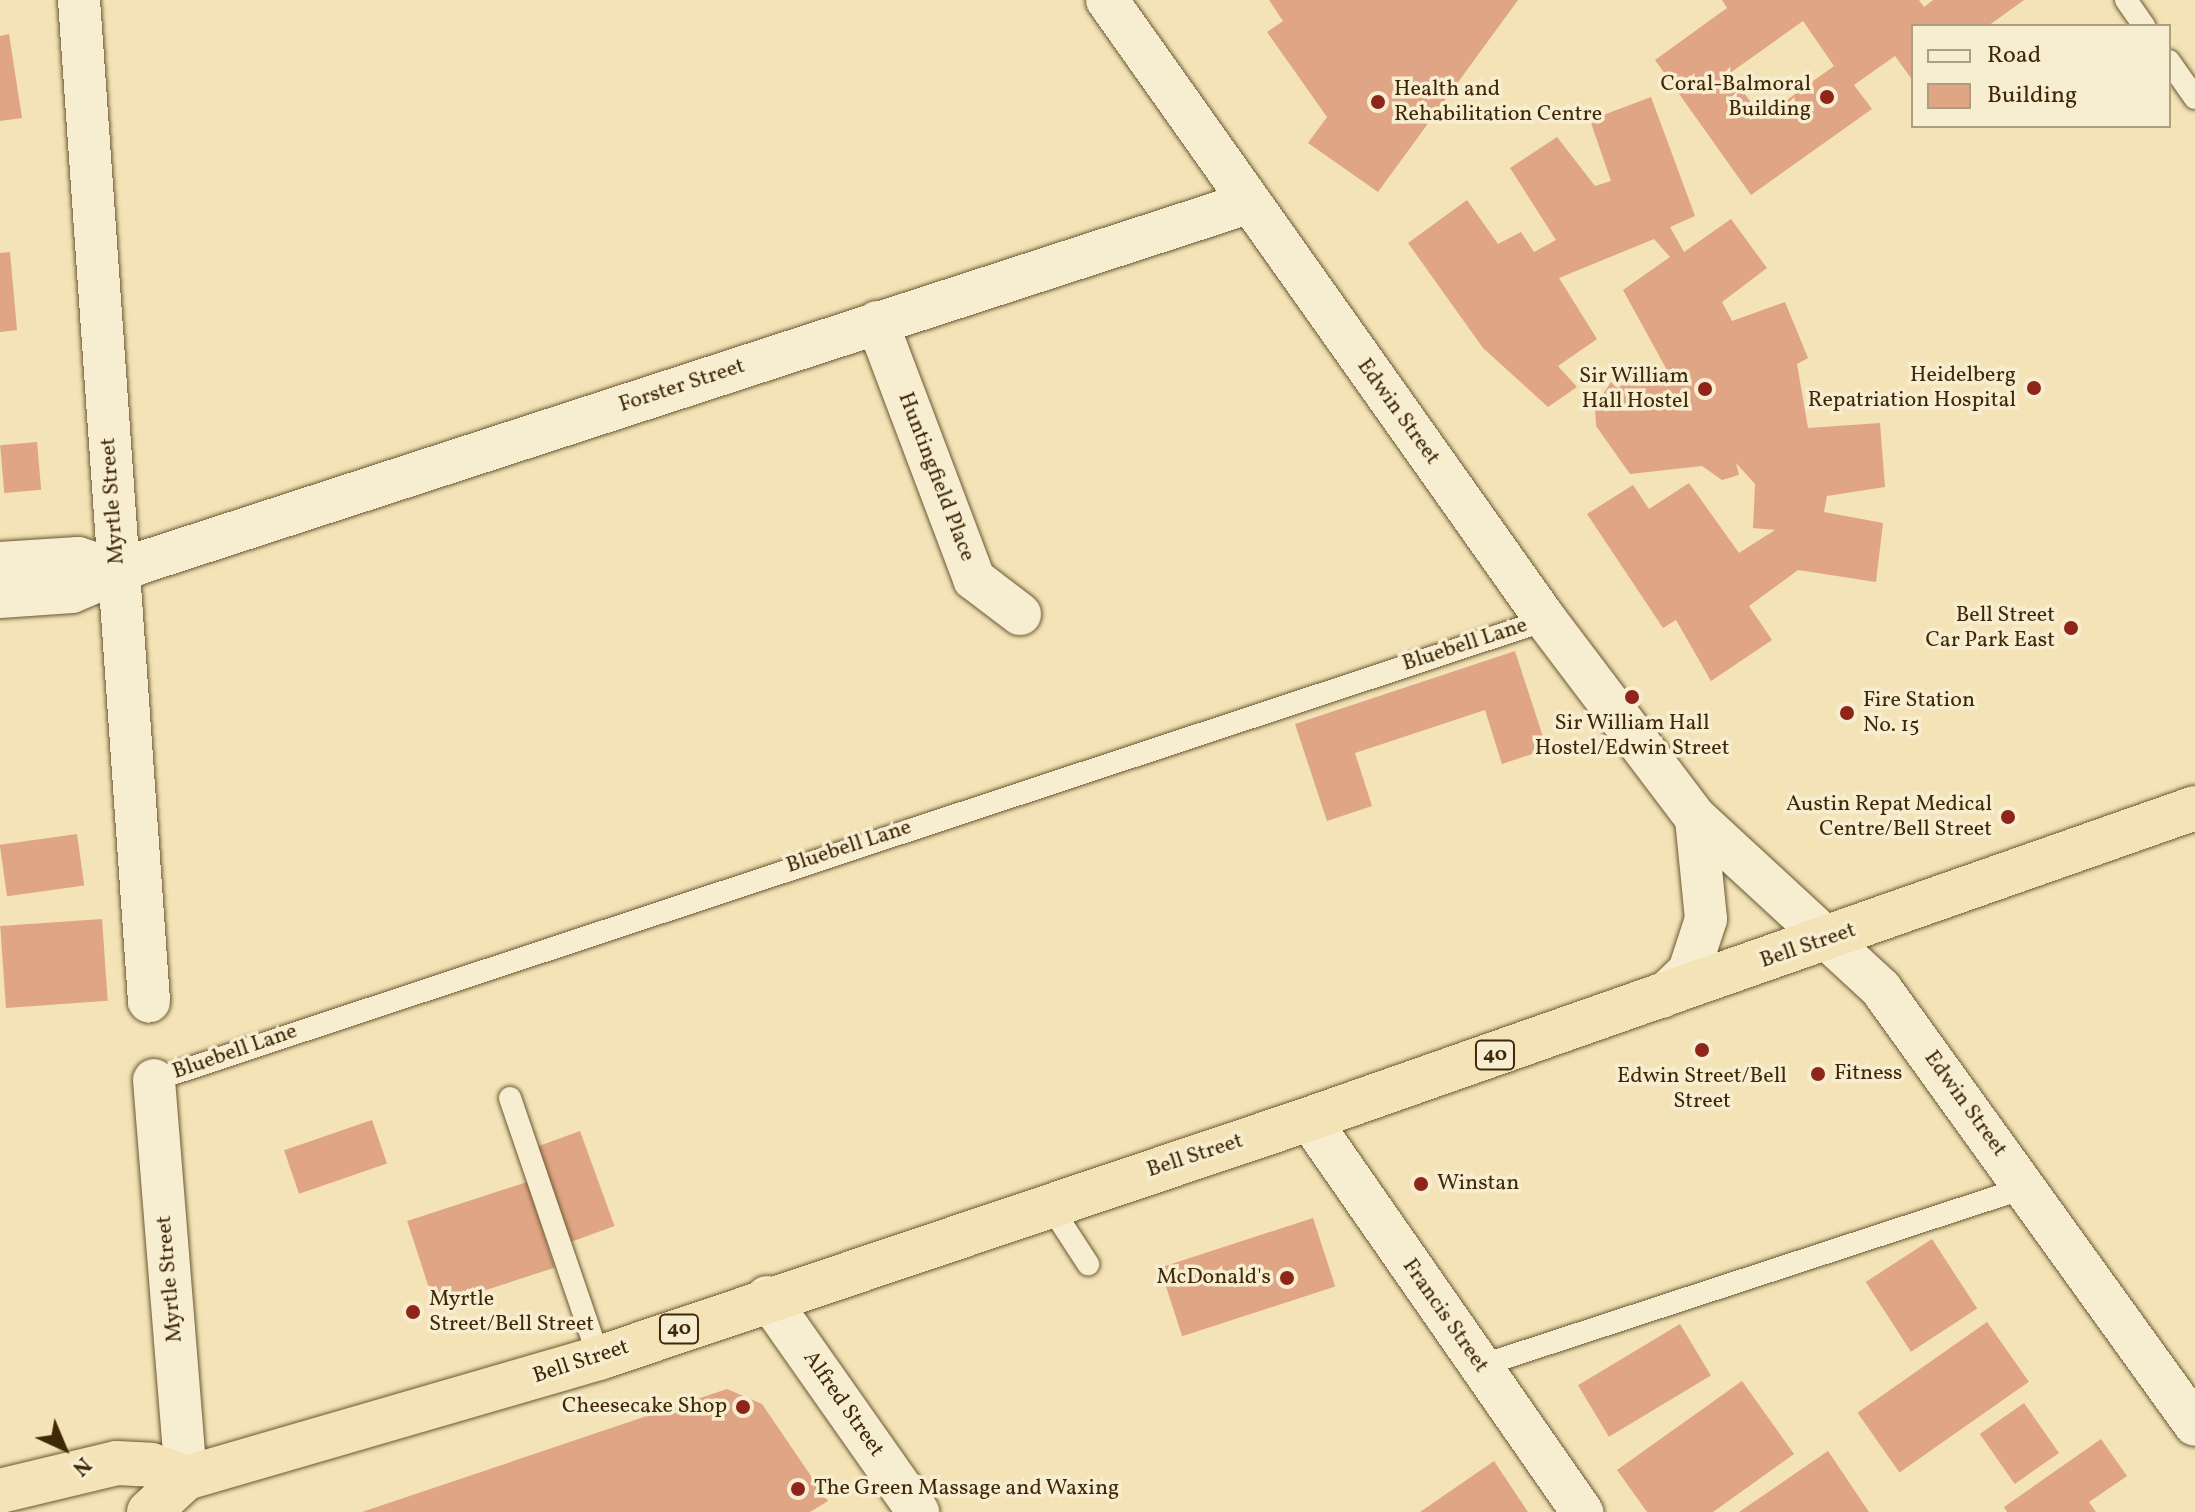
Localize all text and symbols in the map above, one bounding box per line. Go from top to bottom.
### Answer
legend [1911,24,2171,128]
text: Road [1987,39,2041,73]
place label: Coral-Balmoral Building [1660,71,1811,122]
place label: Health and Rehabilitation Centre [1394,76,1602,128]
text: Building [1987,79,2077,113]
marker: Coral-Balmoral Building [1818,88,1836,106]
marker: Health and Rehabilitation Centre [1369,93,1387,111]
street label: Forster Street [616,353,748,419]
street label: Edwin Street [1351,354,1445,470]
place label: Heidelberg Repatriation Hospital [1808,362,2016,414]
place label: Sir William Hall Hostel [1578,363,1689,414]
marker: Heidelberg Repatriation Hospital [2023,377,2045,399]
marker: Sir William Hall Hostel [1696,380,1714,398]
street label: Huntingfield Place [892,389,980,565]
street label: Myrtle Street [95,437,131,565]
place label: Bell Street Car Park East [1925,602,2055,654]
street label: Bluebell Lane [1399,612,1531,678]
marker: Bell Street Car Park East [2062,619,2080,637]
place label: Fire Station No. 15 [1863,687,1975,738]
marker: Sir William Hall Hostel/Edwin Street [1623,688,1641,706]
marker: Fire Station No. 15 [1838,704,1856,722]
place label: Sir William Hall Hostel/Edwin Street [1535,710,1729,762]
place label: Austin Repat Medical Centre/Bell Street [1786,791,1992,842]
marker: Austin Repat Medical Centre/Bell Street [1999,808,2017,826]
street label: Bluebell Lane [783,814,915,880]
street label: Bell Street [1757,917,1859,975]
street label: Bluebell Lane [169,1018,301,1086]
road number: 40 [1473,1039,1517,1071]
marker: Edwin Street/Bell Street [1693,1041,1711,1059]
street label: Edwin Street [1918,1046,2012,1162]
place label: Fitness [1834,1061,1902,1087]
place label: Edwin Street/Bell Street [1617,1063,1787,1114]
marker: Fitness [1809,1065,1827,1083]
street label: Bell Street [1144,1128,1246,1184]
place label: Winstan [1437,1171,1519,1197]
marker: Winstan [1412,1175,1430,1193]
street label: Myrtle Street [151,1214,189,1344]
street label: Francis Street [1396,1254,1494,1378]
place label: McDonald's [1157,1265,1271,1291]
marker: McDonald's [1278,1269,1296,1287]
place label: Myrtle Street/Bell Street [429,1286,594,1338]
marker: Myrtle Street/Bell Street [404,1303,422,1321]
road number: 40 [657,1313,701,1345]
street label: Bell Street [530,1334,632,1390]
street label: Alfred Street [797,1346,889,1462]
place label: Cheesecake Shop [562,1394,727,1420]
marker: Cheesecake Shop [734,1398,752,1416]
north arrow [24,1408,104,1488]
text: N [65,1449,98,1482]
place label: The Green Massage and Waxing [814,1476,1120,1502]
marker: The Green Massage and Waxing [789,1480,807,1498]

